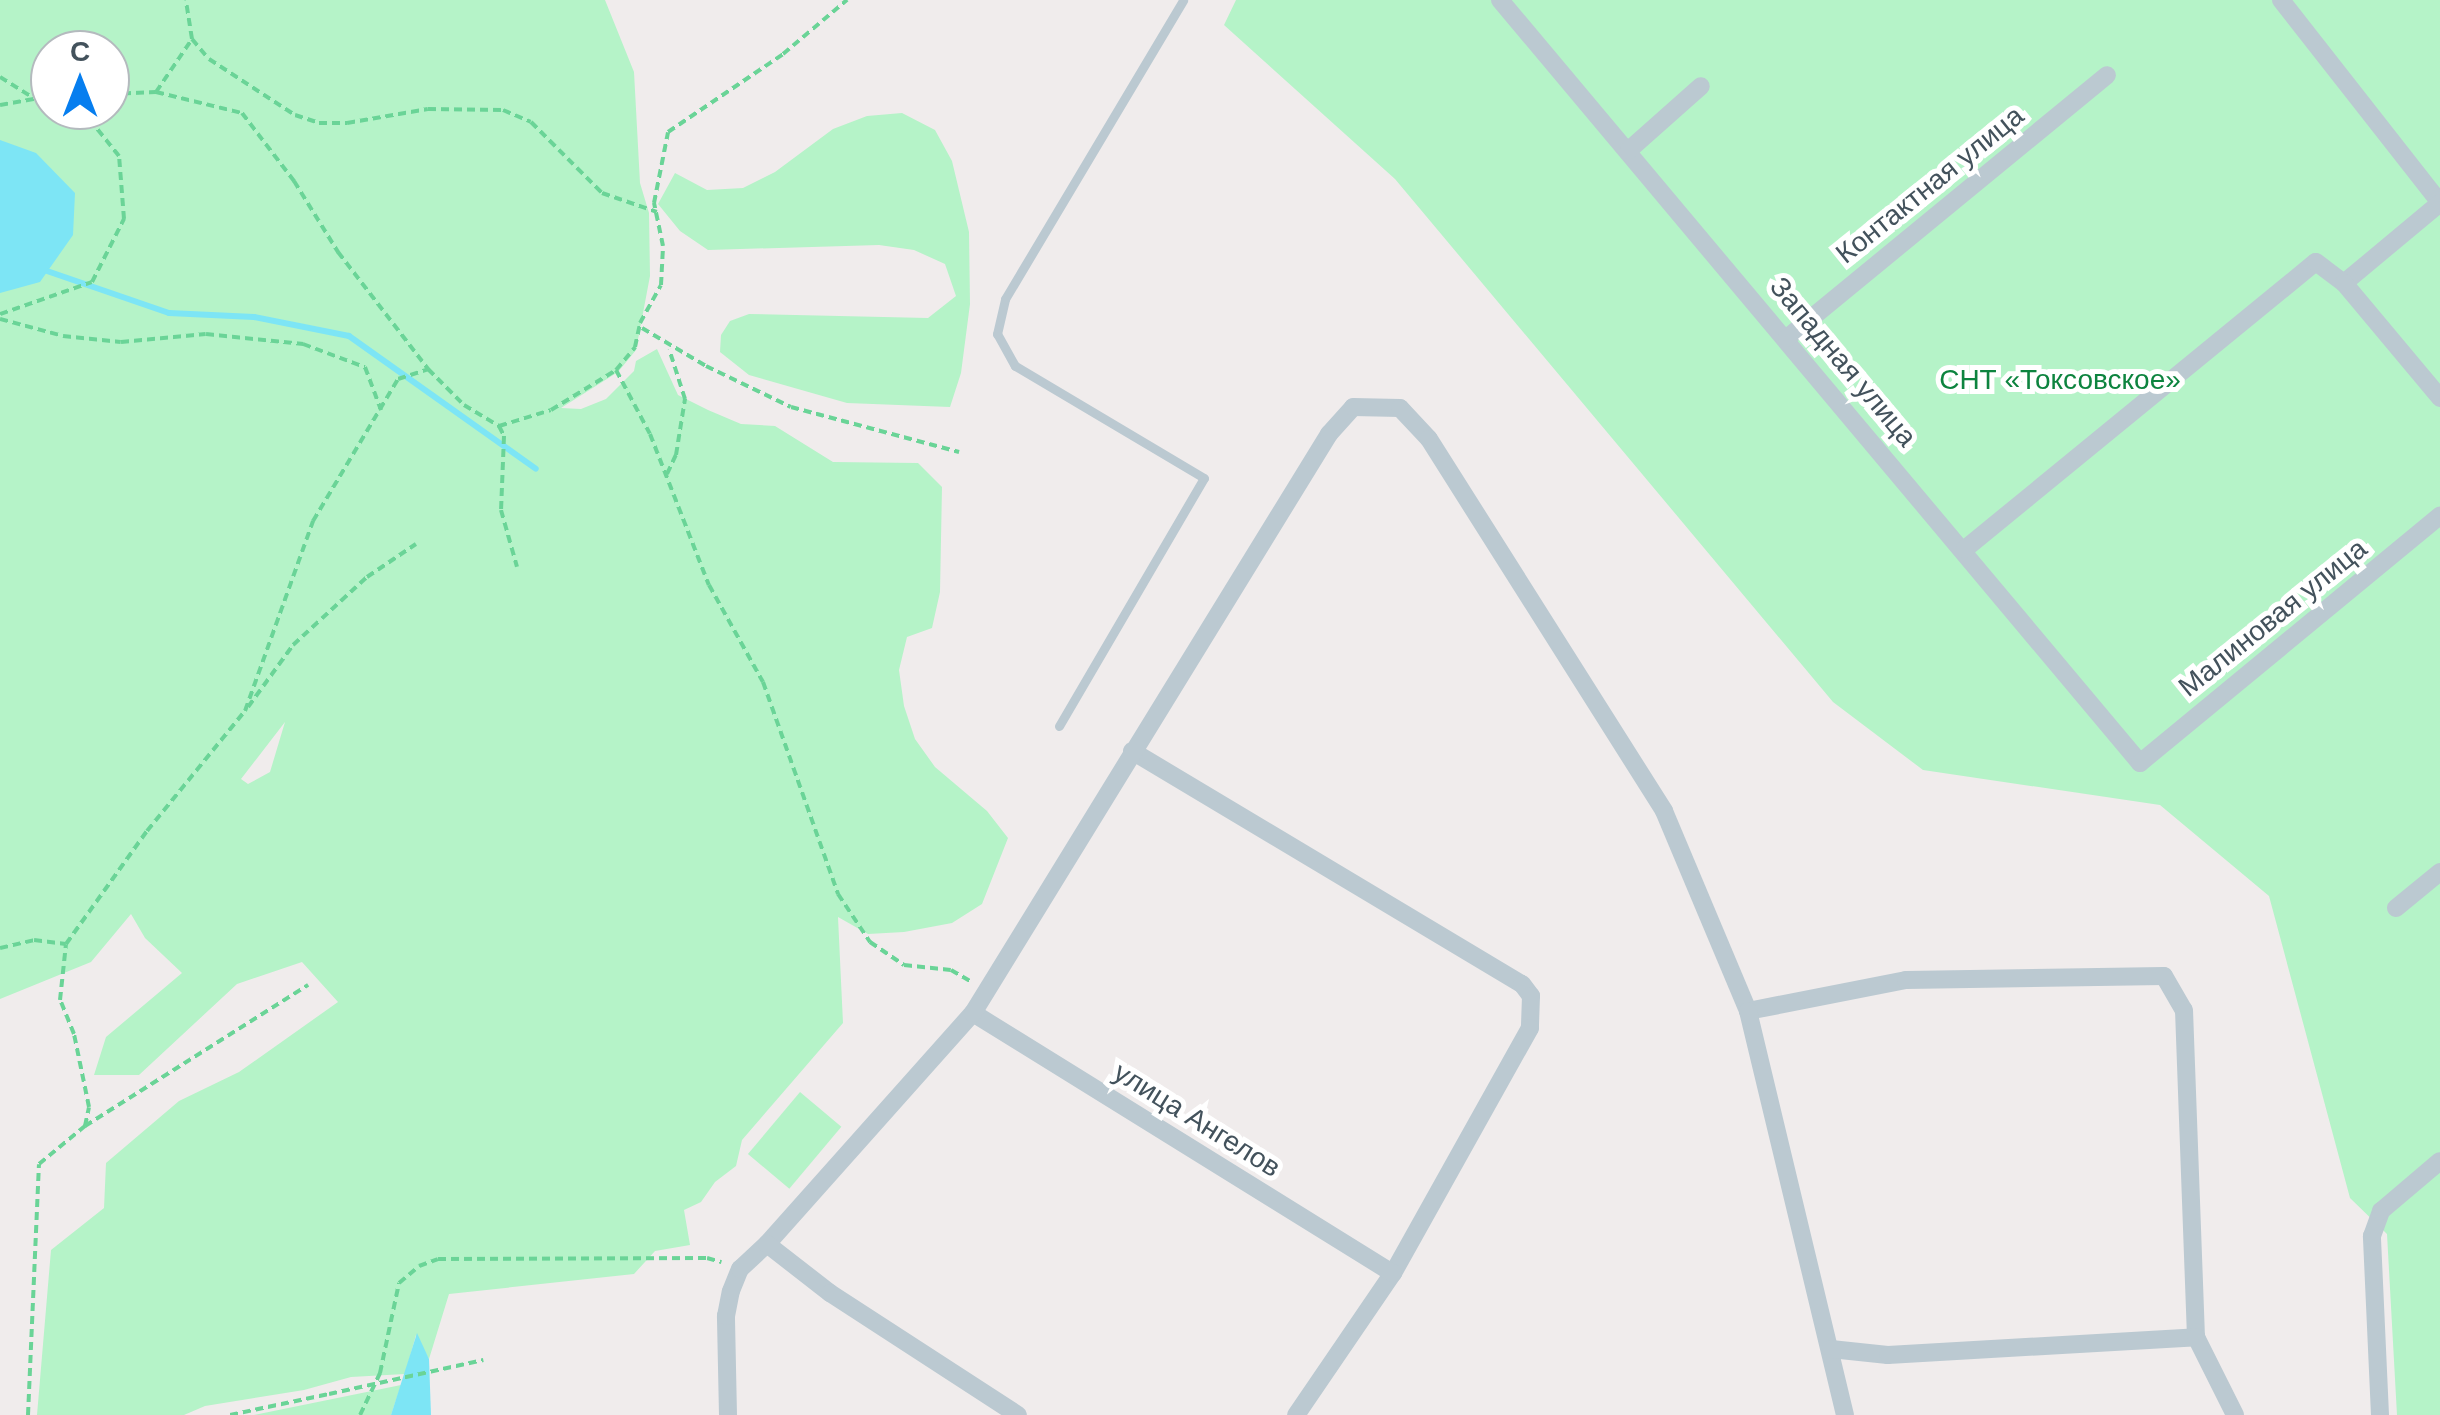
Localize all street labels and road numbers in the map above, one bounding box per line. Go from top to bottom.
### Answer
street label: Контактная улица [1829,99,2031,271]
street label: Западная улица [1762,271,1924,453]
street label: Малиновая улица [2172,532,2374,704]
street label: улица Ангелов [1107,1055,1287,1185]

